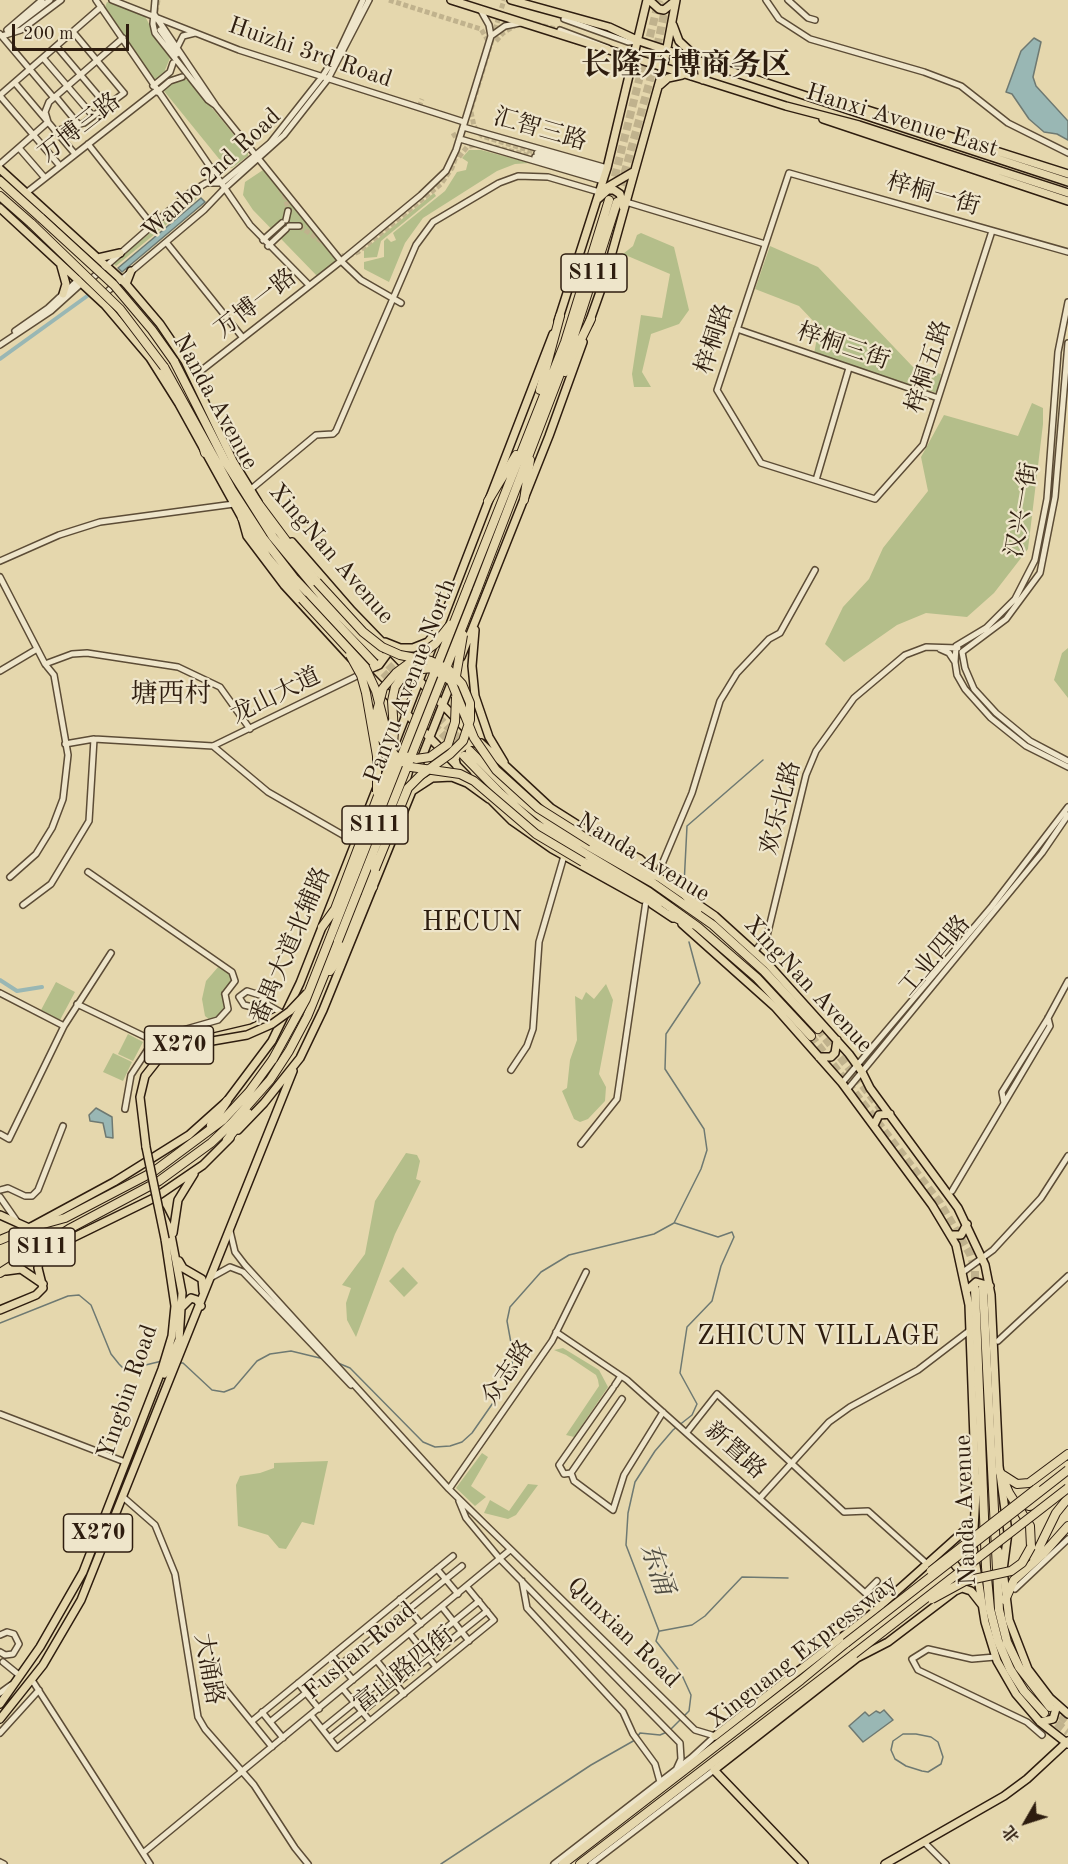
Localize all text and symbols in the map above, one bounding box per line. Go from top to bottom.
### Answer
street label: Huizhi 3rd Road [224,11,396,95]
scale bar [15,12,132,50]
text: 200 m [23,25,74,43]
district label: 长隆万博商务区 [581,48,791,84]
street label: Hanxi Avenue East [802,78,1002,164]
street label: 万博三路 [33,87,127,169]
street label: Wanbo 2nd Road [137,102,287,246]
street label: 汇智三路 [490,103,590,157]
street label: 梓桐一街 [883,168,983,222]
road number: S111 [561,254,627,292]
street label: 万博一路 [209,263,303,345]
street label: 梓桐路 [690,300,740,378]
street label: 梓桐五路 [900,317,958,417]
street label: 梓桐三街 [793,318,893,376]
street label: Nanda Avenue [166,329,264,475]
street label: 汉兴一街 [1000,460,1046,560]
street label: XingNan Avenue [262,478,400,630]
street label: Panyu Avenue North [359,575,463,787]
street label: 龙山大道 [227,662,325,730]
district label: 塘西村 [131,679,211,711]
street label: 欢乐北路 [755,758,807,858]
road number: S111 [342,806,408,844]
street label: Nanda Avenue [571,807,715,909]
street label: 番禺大道北辅路 [245,863,337,1029]
district label: HECUN [418,907,526,939]
street label: 工业四路 [893,910,977,1002]
street label: XingNan Avenue [737,911,879,1059]
road number: X270 [144,1026,213,1064]
road number: S111 [9,1228,75,1266]
street label: Yingbin Road [92,1321,164,1463]
district label: ZHICUN VILLAGE [686,1321,950,1353]
street label: 众志路 [476,1335,540,1411]
street label: 新置路 [699,1416,771,1486]
street label: Nanda Avenue [949,1434,983,1586]
road number: X270 [63,1514,132,1552]
water label: 东涌 [633,1539,679,1599]
street label: Xinguang Expressway [702,1569,904,1735]
street label: Qunxian Road [560,1572,686,1694]
street label: Fushan Road [298,1596,422,1706]
street label: 富山路四街 [348,1621,460,1719]
street label: 大涌路 [188,1631,228,1707]
north arrow [996,1792,1056,1852]
text: 北 [1001,1822,1023,1845]

